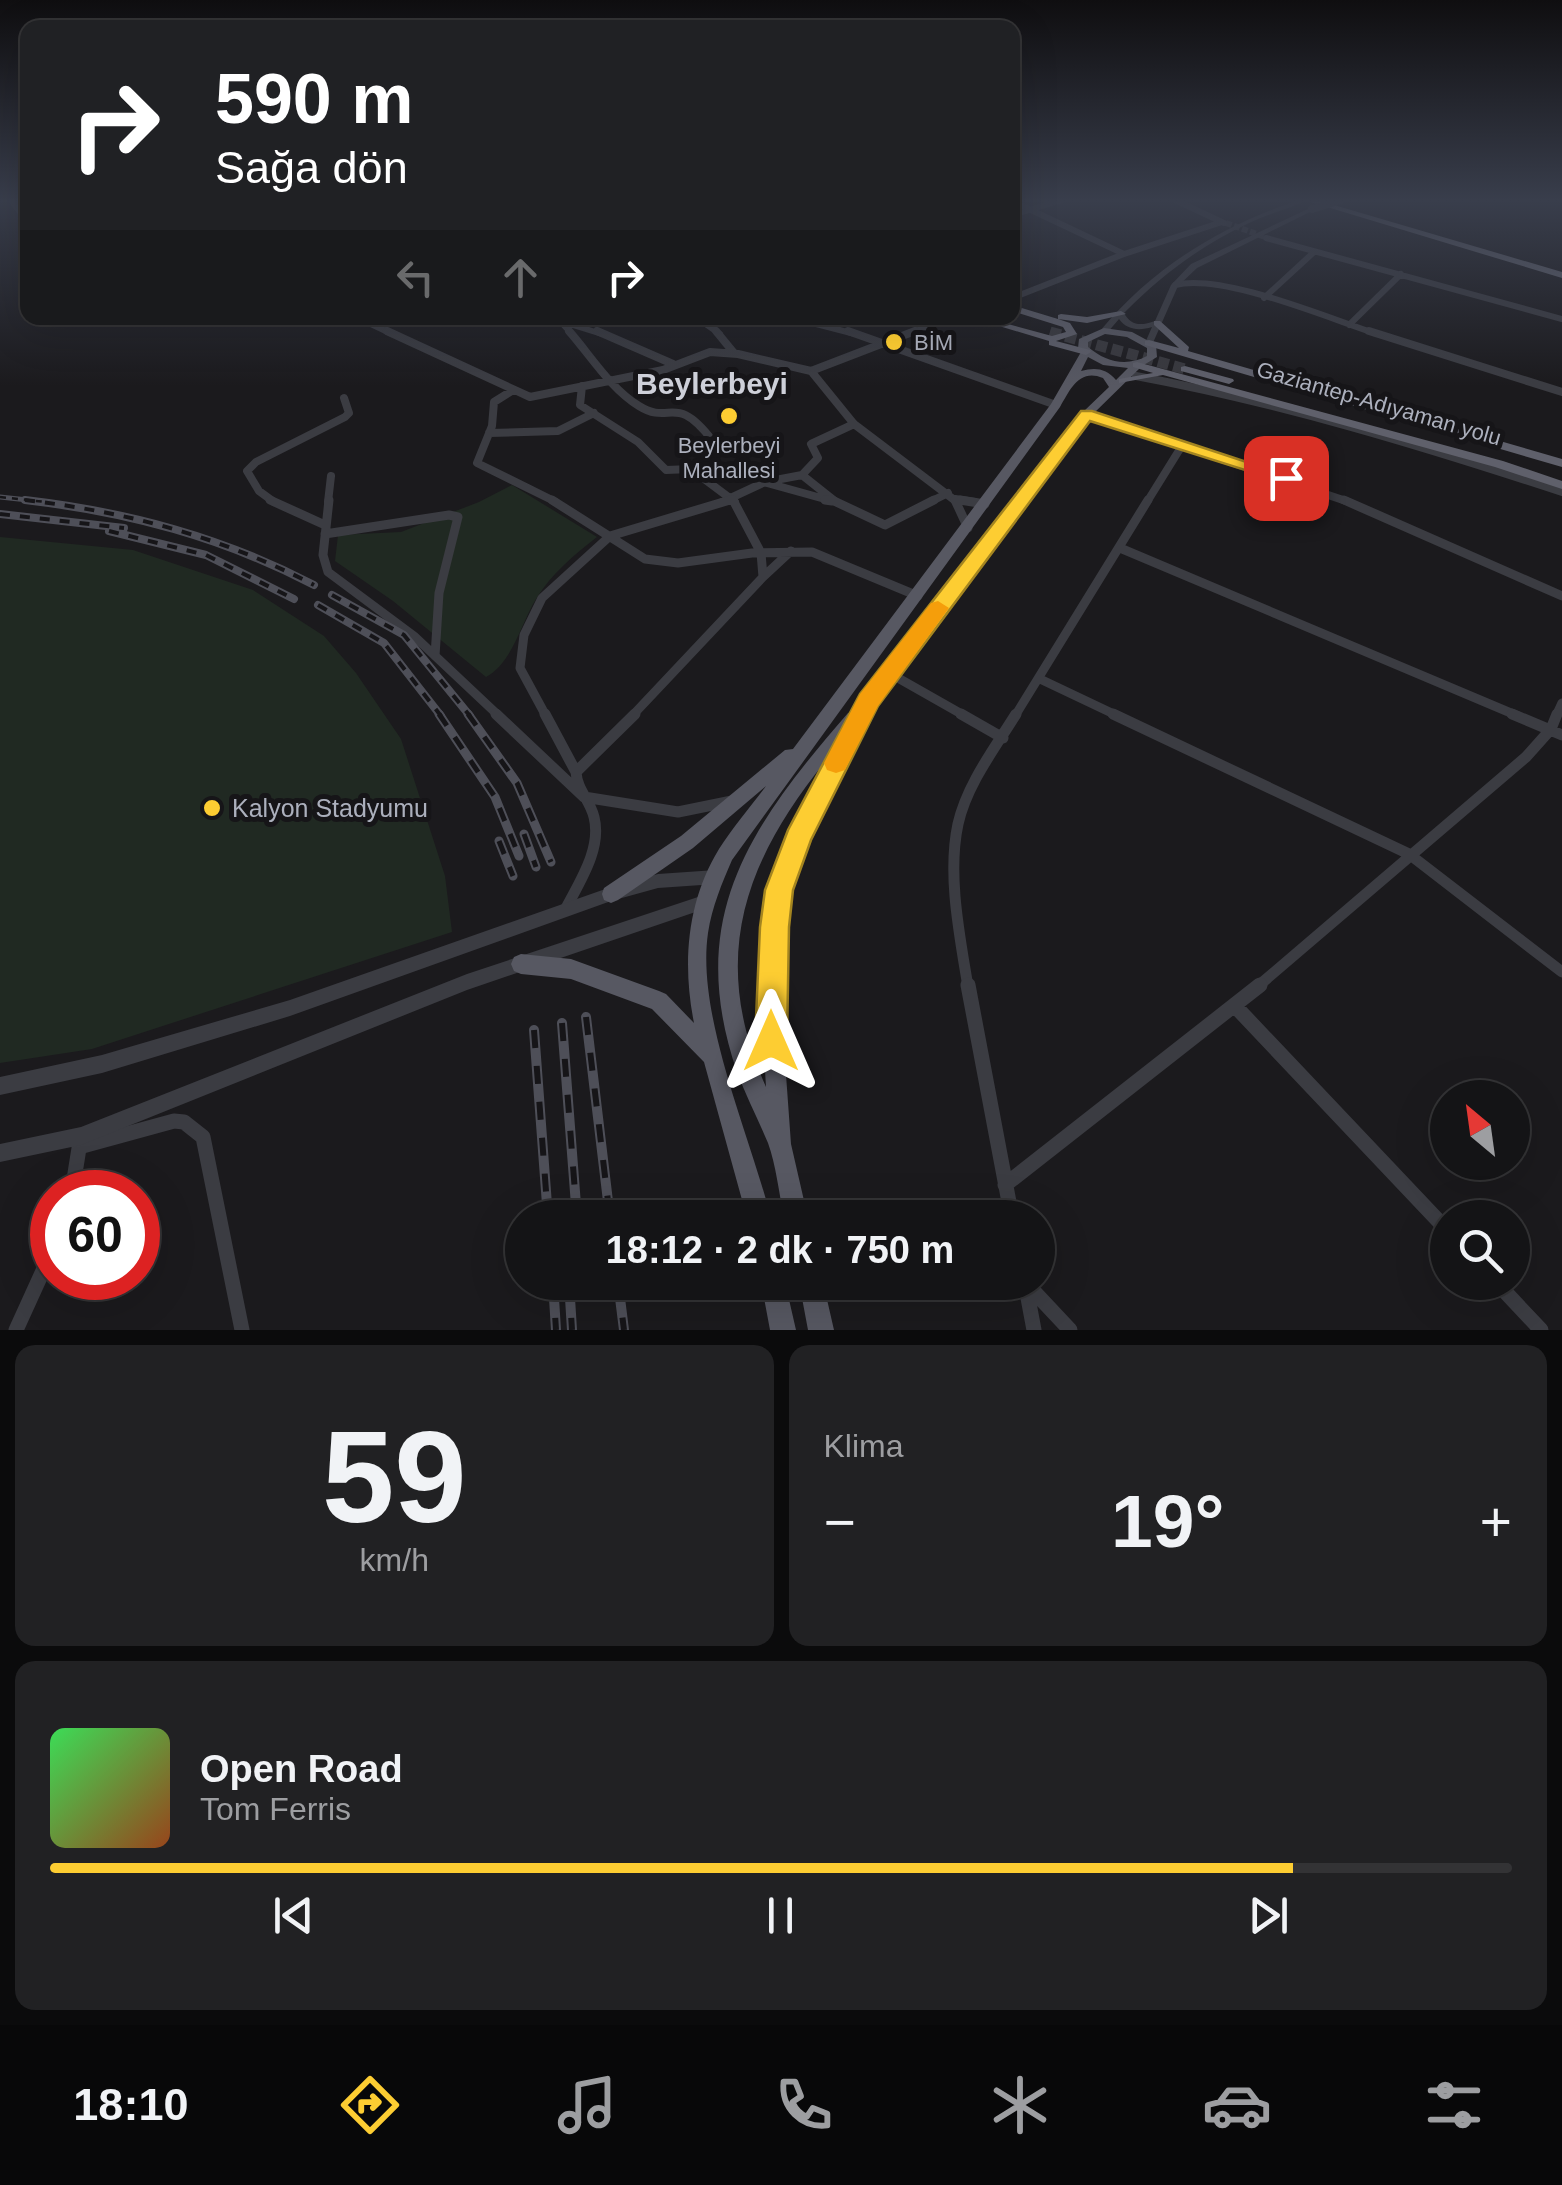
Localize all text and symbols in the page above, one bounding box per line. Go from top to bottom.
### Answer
icon: right [50,60,180,190]
text: 590 m [215,60,413,138]
text: Sağa dön [215,142,408,193]
icon: left [388,250,443,305]
icon: ahead [493,250,548,305]
icon: right [598,250,653,305]
place label: BİM [914,330,953,355]
marker: BİM [883,331,905,353]
street label: Gaziantep-Adıyaman yolu [1254,357,1504,450]
district label: Beylerbeyi [636,367,788,400]
marker: Beylerbeyi Mahallesi [718,405,740,427]
place label: Beylerbeyi Mahallesi [678,433,780,483]
pin [1244,436,1329,521]
icon: arrive [1259,451,1314,506]
place label: Kalyon Stadyumu [232,794,428,822]
marker: Kalyon Stadyumu [201,797,223,819]
position arrow [719,989,823,1093]
north arrow [1430,1080,1530,1180]
map controls [1430,1080,1530,1300]
speed limit sign: 60 [30,1170,160,1300]
button: search [1430,1200,1530,1300]
text: 18:12 · 2 dk · 750 m [606,1229,954,1271]
text: 59 [322,1404,467,1550]
text: Klima [824,1428,904,1464]
text: 19° [1111,1479,1224,1563]
text: − [824,1491,856,1553]
text: + [1480,1491,1512,1553]
text: km/h [360,1542,429,1578]
text: Open Road [200,1748,403,1790]
text: Tom Ferris [200,1791,351,1827]
icon: previous [266,1888,321,1943]
icon: pause [753,1888,808,1943]
icon: next [1241,1888,1296,1943]
icon: directions [335,2070,405,2140]
icon: music [552,2070,622,2140]
icon: phone [769,2070,839,2140]
icon: climate [985,2070,1055,2140]
icon: car [1202,2070,1272,2140]
icon: filters [1419,2070,1489,2140]
text: 18:10 [73,2079,188,2130]

